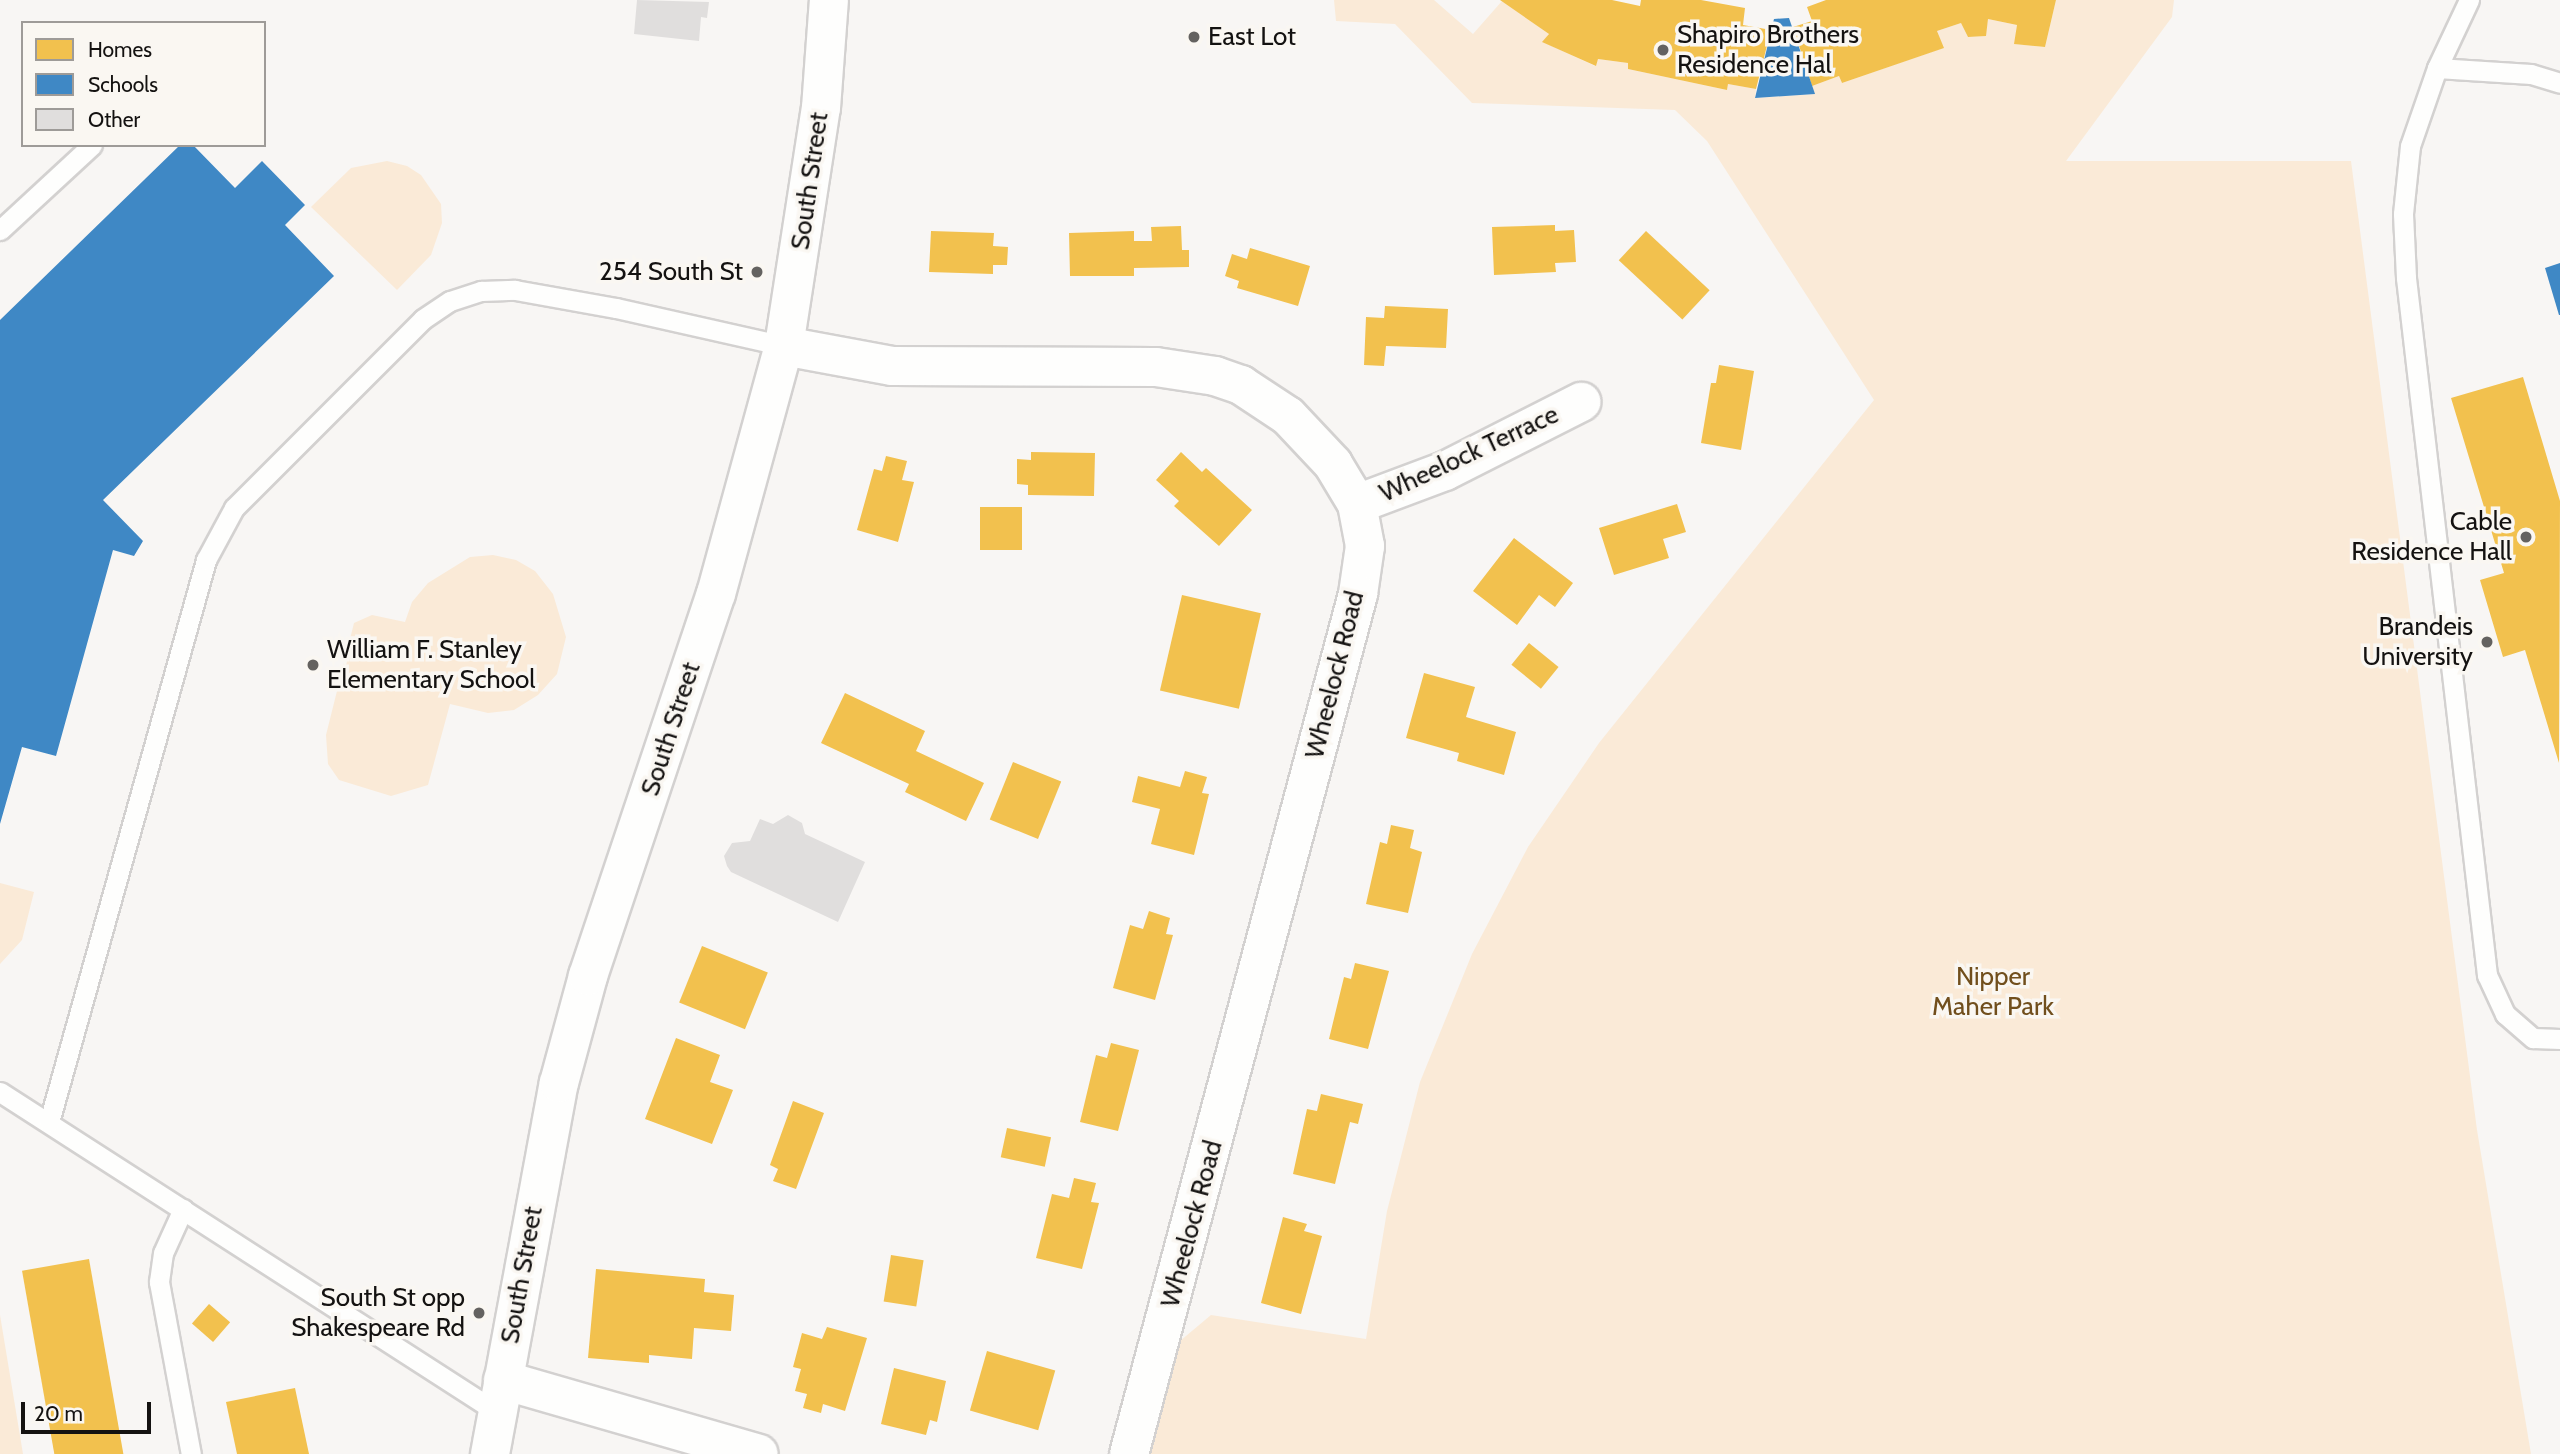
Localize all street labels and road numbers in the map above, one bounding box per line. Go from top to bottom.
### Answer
street label: South Street [785,110,835,252]
street label: Wheelock Terrace [1375,399,1563,509]
street label: Wheelock Road [1299,588,1371,762]
street label: South Street [635,658,707,800]
street label: Wheelock Road [1155,1137,1229,1311]
street label: South Street [495,1204,549,1346]

